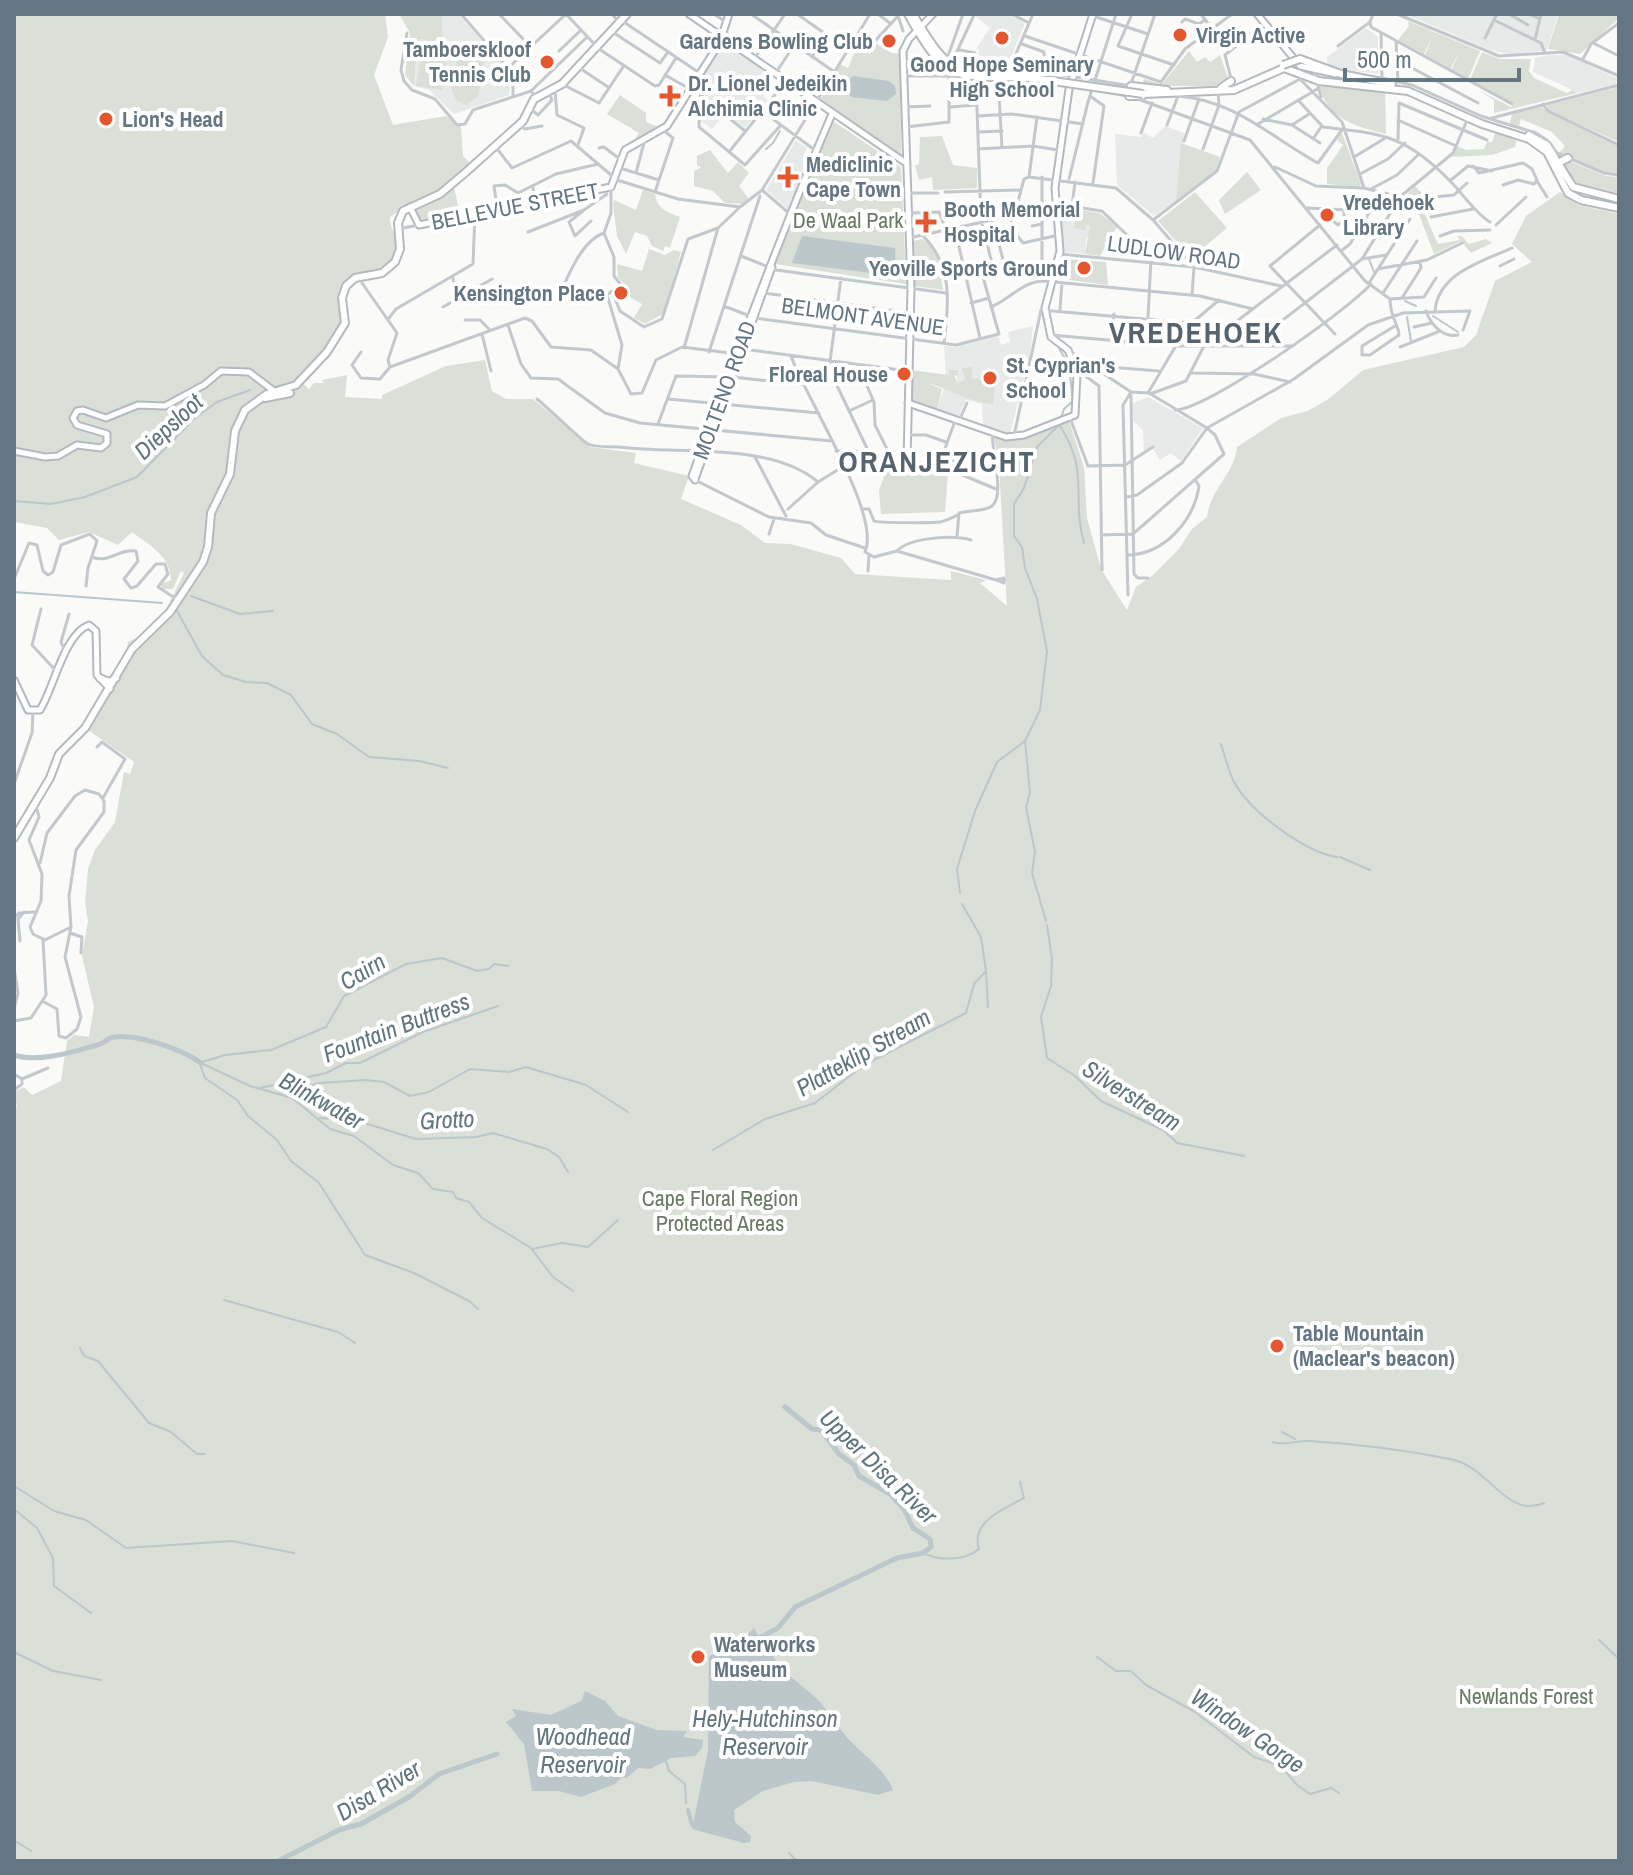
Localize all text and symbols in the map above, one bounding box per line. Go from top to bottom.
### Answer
place label: Virgin Active [1196,20,1305,50]
place label: Gardens Bowling Club [680,26,873,56]
marker: Virgin Active [1171,26,1189,44]
marker: Good Hope Seminary High School [993,29,1011,47]
marker: Gardens Bowling Club [880,32,898,50]
scale bar [1345,32,1519,82]
place label: Tamboerskloof Tennis Club [403,34,531,89]
text: 500 m [1357,43,1412,75]
place label: Good Hope Seminary High School [910,49,1094,104]
marker: Tamboerskloof Tennis Club [538,53,556,71]
place label: Dr. Lionel Jedeikin Alchimia Clinic [688,68,847,123]
marker: Dr. Lionel Jedeikin Alchimia Clinic [659,85,681,107]
place label: Lion's Head [122,104,224,134]
marker: Lion's Head [97,110,115,128]
place label: Mediclinic Cape Town [806,149,901,204]
marker: Mediclinic Cape Town [777,166,799,188]
street label: BELLEVUE STREET [429,175,601,237]
place label: Vredehoek Library [1343,187,1435,242]
place label: Booth Memorial Hospital [944,194,1080,249]
park label: De Waal Park [793,205,904,235]
marker: Vredehoek Library [1318,206,1336,224]
marker: Booth Memorial Hospital [915,211,937,233]
street label: LUDLOW ROAD [1105,228,1243,276]
place label: Yeoville Sports Ground [869,253,1068,283]
marker: Yeoville Sports Ground [1075,259,1093,277]
place label: Kensington Place [454,278,605,308]
marker: Kensington Place [612,284,630,302]
street label: BELMONT AVENUE [780,290,946,342]
district label: VREDEHOEK [1109,312,1283,352]
street label: MOLTENO ROAD [685,317,763,463]
place label: St. Cyprian's School [1006,350,1116,405]
place label: Floreal House [769,359,888,389]
marker: Floreal House [895,365,913,383]
marker: St. Cyprian's School [981,369,999,387]
water label: Diepsloot [127,386,210,466]
district label: ORANJEZICHT [839,441,1035,481]
water label: Cairn [333,945,391,997]
water label: Fountain Buttress [318,984,474,1070]
water label: Platteklip Stream [790,1001,936,1103]
water label: Silverstream [1077,1052,1187,1138]
water label: Blinkwater [274,1064,371,1137]
water label: Grotto [419,1102,475,1136]
park label: Cape Floral Region Protected Areas [642,1183,798,1238]
place label: Table Mountain (Maclear's beacon) [1293,1318,1455,1373]
marker: Table Mountain (Maclear's beacon) [1268,1337,1286,1355]
water label: Upper Disa River [813,1402,946,1531]
place label: Waterworks Museum [714,1629,816,1684]
marker: Waterworks Museum [689,1648,707,1666]
water label: Window Gorge [1185,1680,1311,1780]
park label: Newlands Forest [1459,1681,1593,1711]
water label: Hely-Hutchinson Reservoir [692,1702,838,1762]
water label: Woodhead Reservoir [536,1720,631,1780]
water label: Disa River [330,1752,427,1828]

